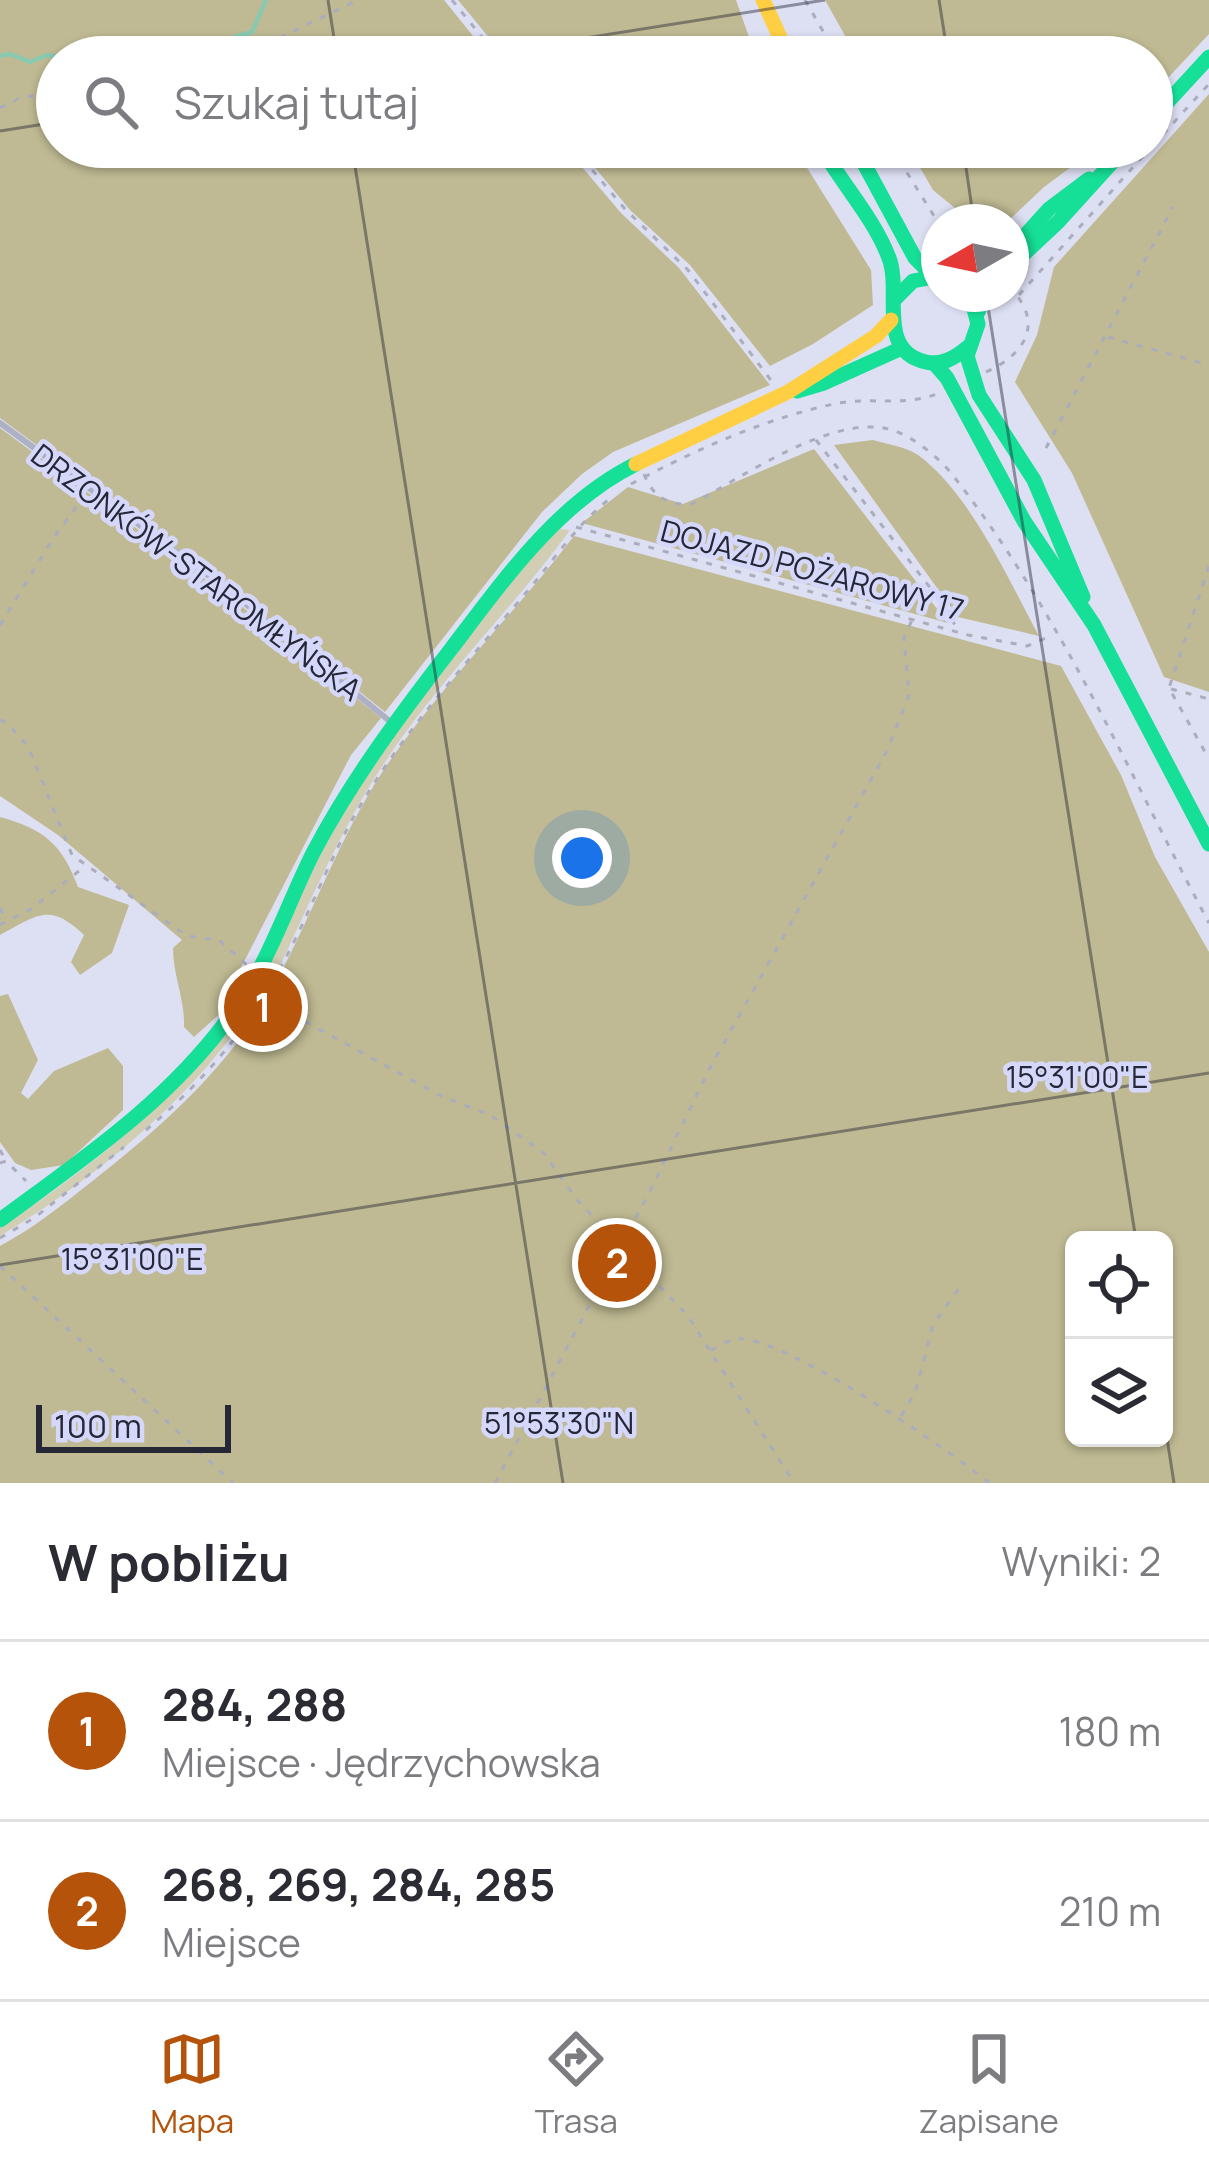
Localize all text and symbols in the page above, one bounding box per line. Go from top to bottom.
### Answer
search box [36,36,1173,168]
icon: search [78,69,144,135]
text: Szukaj tutaj [174,71,419,133]
north arrow [921,204,1029,312]
street label: DRZONKÓW-STAROMŁYŃSKA [23,434,370,710]
street label: DOJAZD POŻAROWY 17 [656,509,968,630]
your location [552,828,612,888]
pin: 1 [224,962,302,1052]
text: 15°31'00"E [1006,1056,1148,1097]
pin: 2 [578,1218,656,1308]
map controls [1065,1231,1173,1447]
button: locate [1065,1231,1173,1339]
text: 15°31'00"E [61,1238,203,1279]
button: layers [1065,1339,1173,1447]
scale bar [36,1399,231,1452]
text: 51°53'30"N [484,1402,634,1443]
text: 100 m [54,1403,142,1448]
text: W pobliżu [48,1527,290,1596]
text: Wyniki: 2 [1002,1534,1161,1588]
text: 284, 288 [162,1673,347,1735]
text: 1 [78,1704,96,1758]
text: 180 m [1058,1704,1161,1758]
text: Miejsce · Jędrzychowska [162,1735,601,1789]
text: 268, 269, 284, 285 [162,1853,555,1915]
text: 2 [75,1884,99,1938]
text: 210 m [1059,1884,1161,1938]
text: Miejsce [162,1915,301,1969]
tab: Mapa [150,2026,234,2143]
tab: Trasa [535,2026,618,2143]
tab: Zapisane [918,2026,1059,2143]

